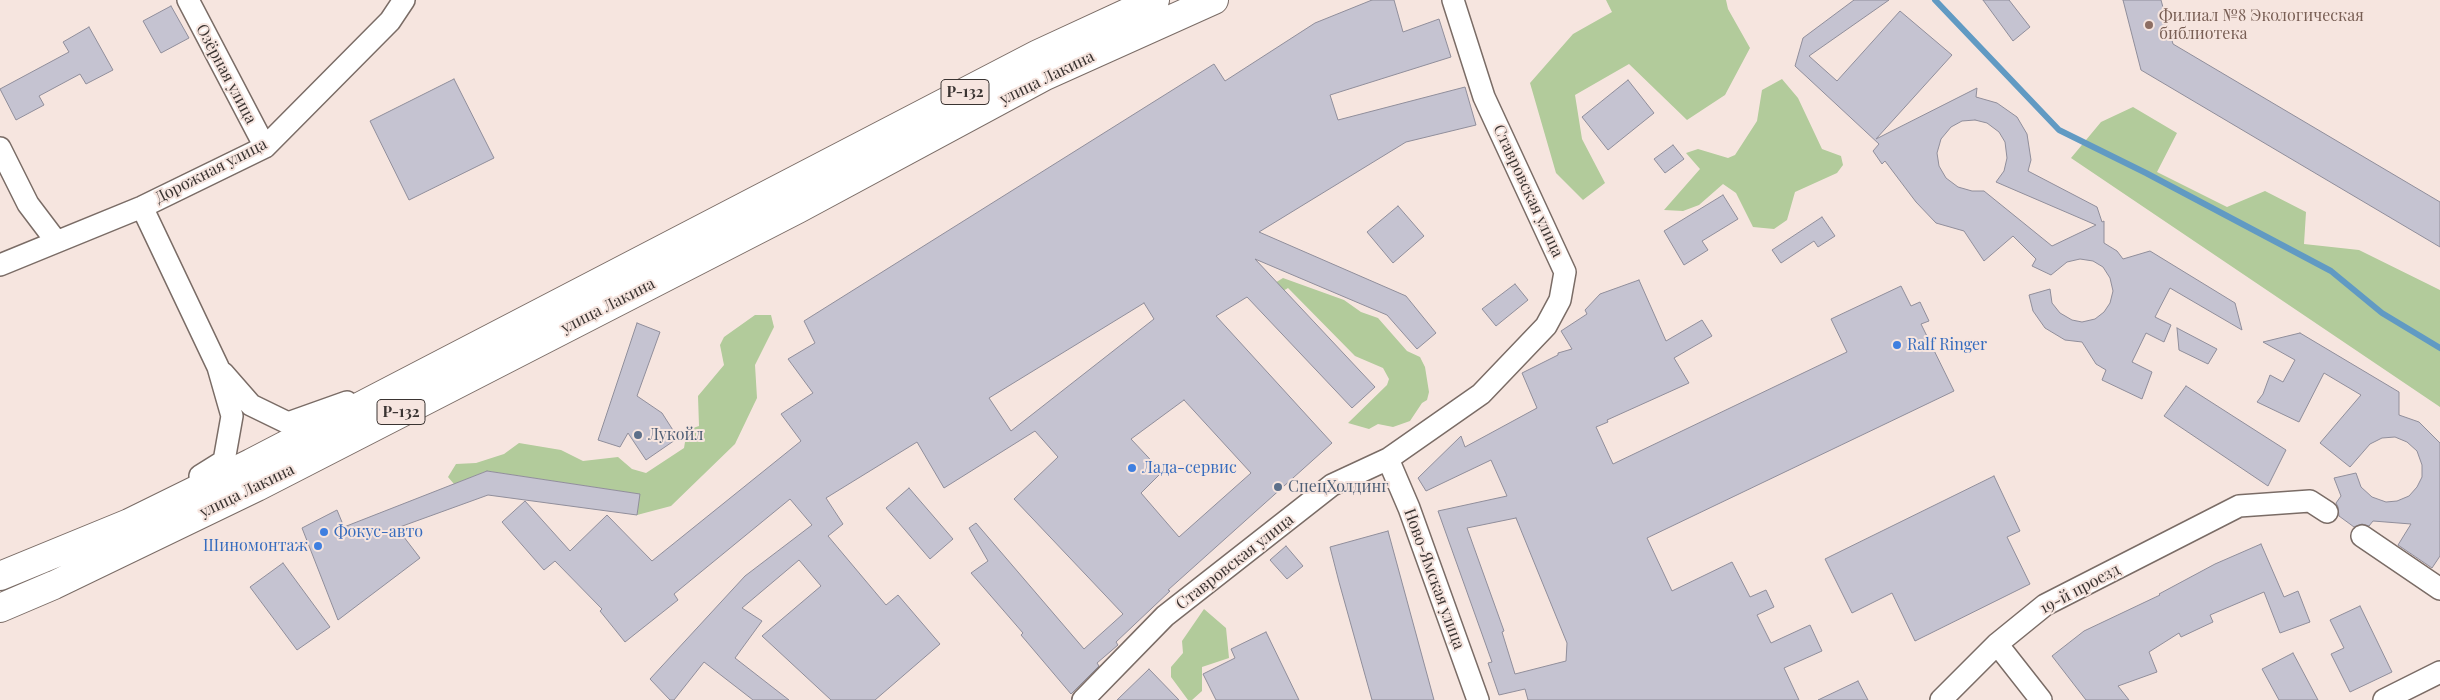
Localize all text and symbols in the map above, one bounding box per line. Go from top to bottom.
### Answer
place label: Филиал №8 Экологическая библиотека [2159,6,2364,44]
marker: Филиал №8 Экологическая библиотека [2143,19,2155,31]
street label: Озёрная улица [192,21,260,127]
street label: улица Лакина [997,47,1097,109]
road number: Р-132 [941,80,989,104]
street label: Ставровская улица [1489,122,1567,260]
street label: Дорожная улица [152,135,270,207]
street label: улица Лакина [558,274,658,338]
place label: Ralf Ringer [1907,335,1987,355]
marker: Ralf Ringer [1891,339,1903,351]
road number: Р-132 [377,400,425,424]
place label: Лукойл [648,425,704,445]
marker: Лукойл [632,429,644,441]
place label: Лада-сервис [1142,458,1237,478]
street label: улица Лакина [197,460,297,522]
marker: Лада-сервис [1126,462,1138,474]
place label: СпецХолдинг [1288,477,1389,497]
marker: СпецХолдинг [1272,481,1284,493]
street label: Ново-Ямская улица [1400,506,1468,652]
street label: Ставровская улица [1172,510,1298,614]
place label: Фокус-авто [334,522,423,542]
marker: Фокус-авто [318,526,330,538]
place label: Шиномонтаж [203,536,308,556]
marker: Шиномонтаж [312,540,324,552]
street label: 19-й проезд [2037,560,2123,618]

